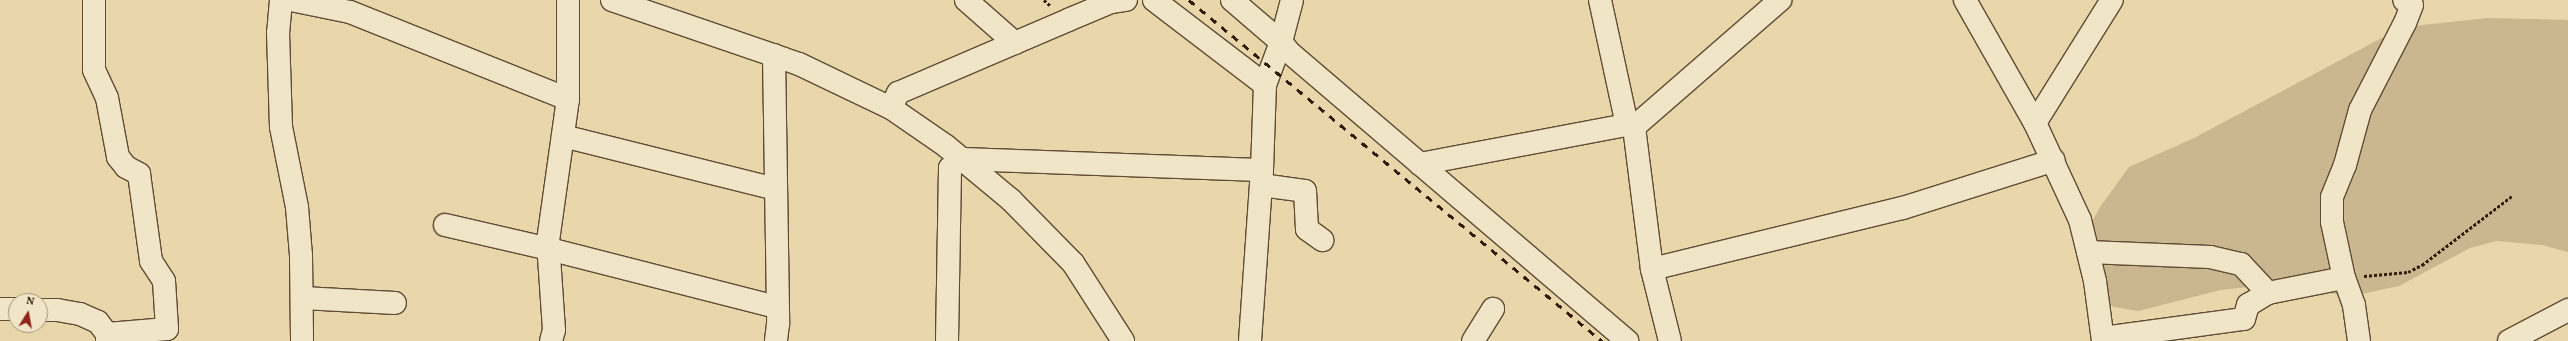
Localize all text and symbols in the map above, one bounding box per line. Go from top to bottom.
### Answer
north arrow [8,293,48,333]
text: N [25,294,36,310]

